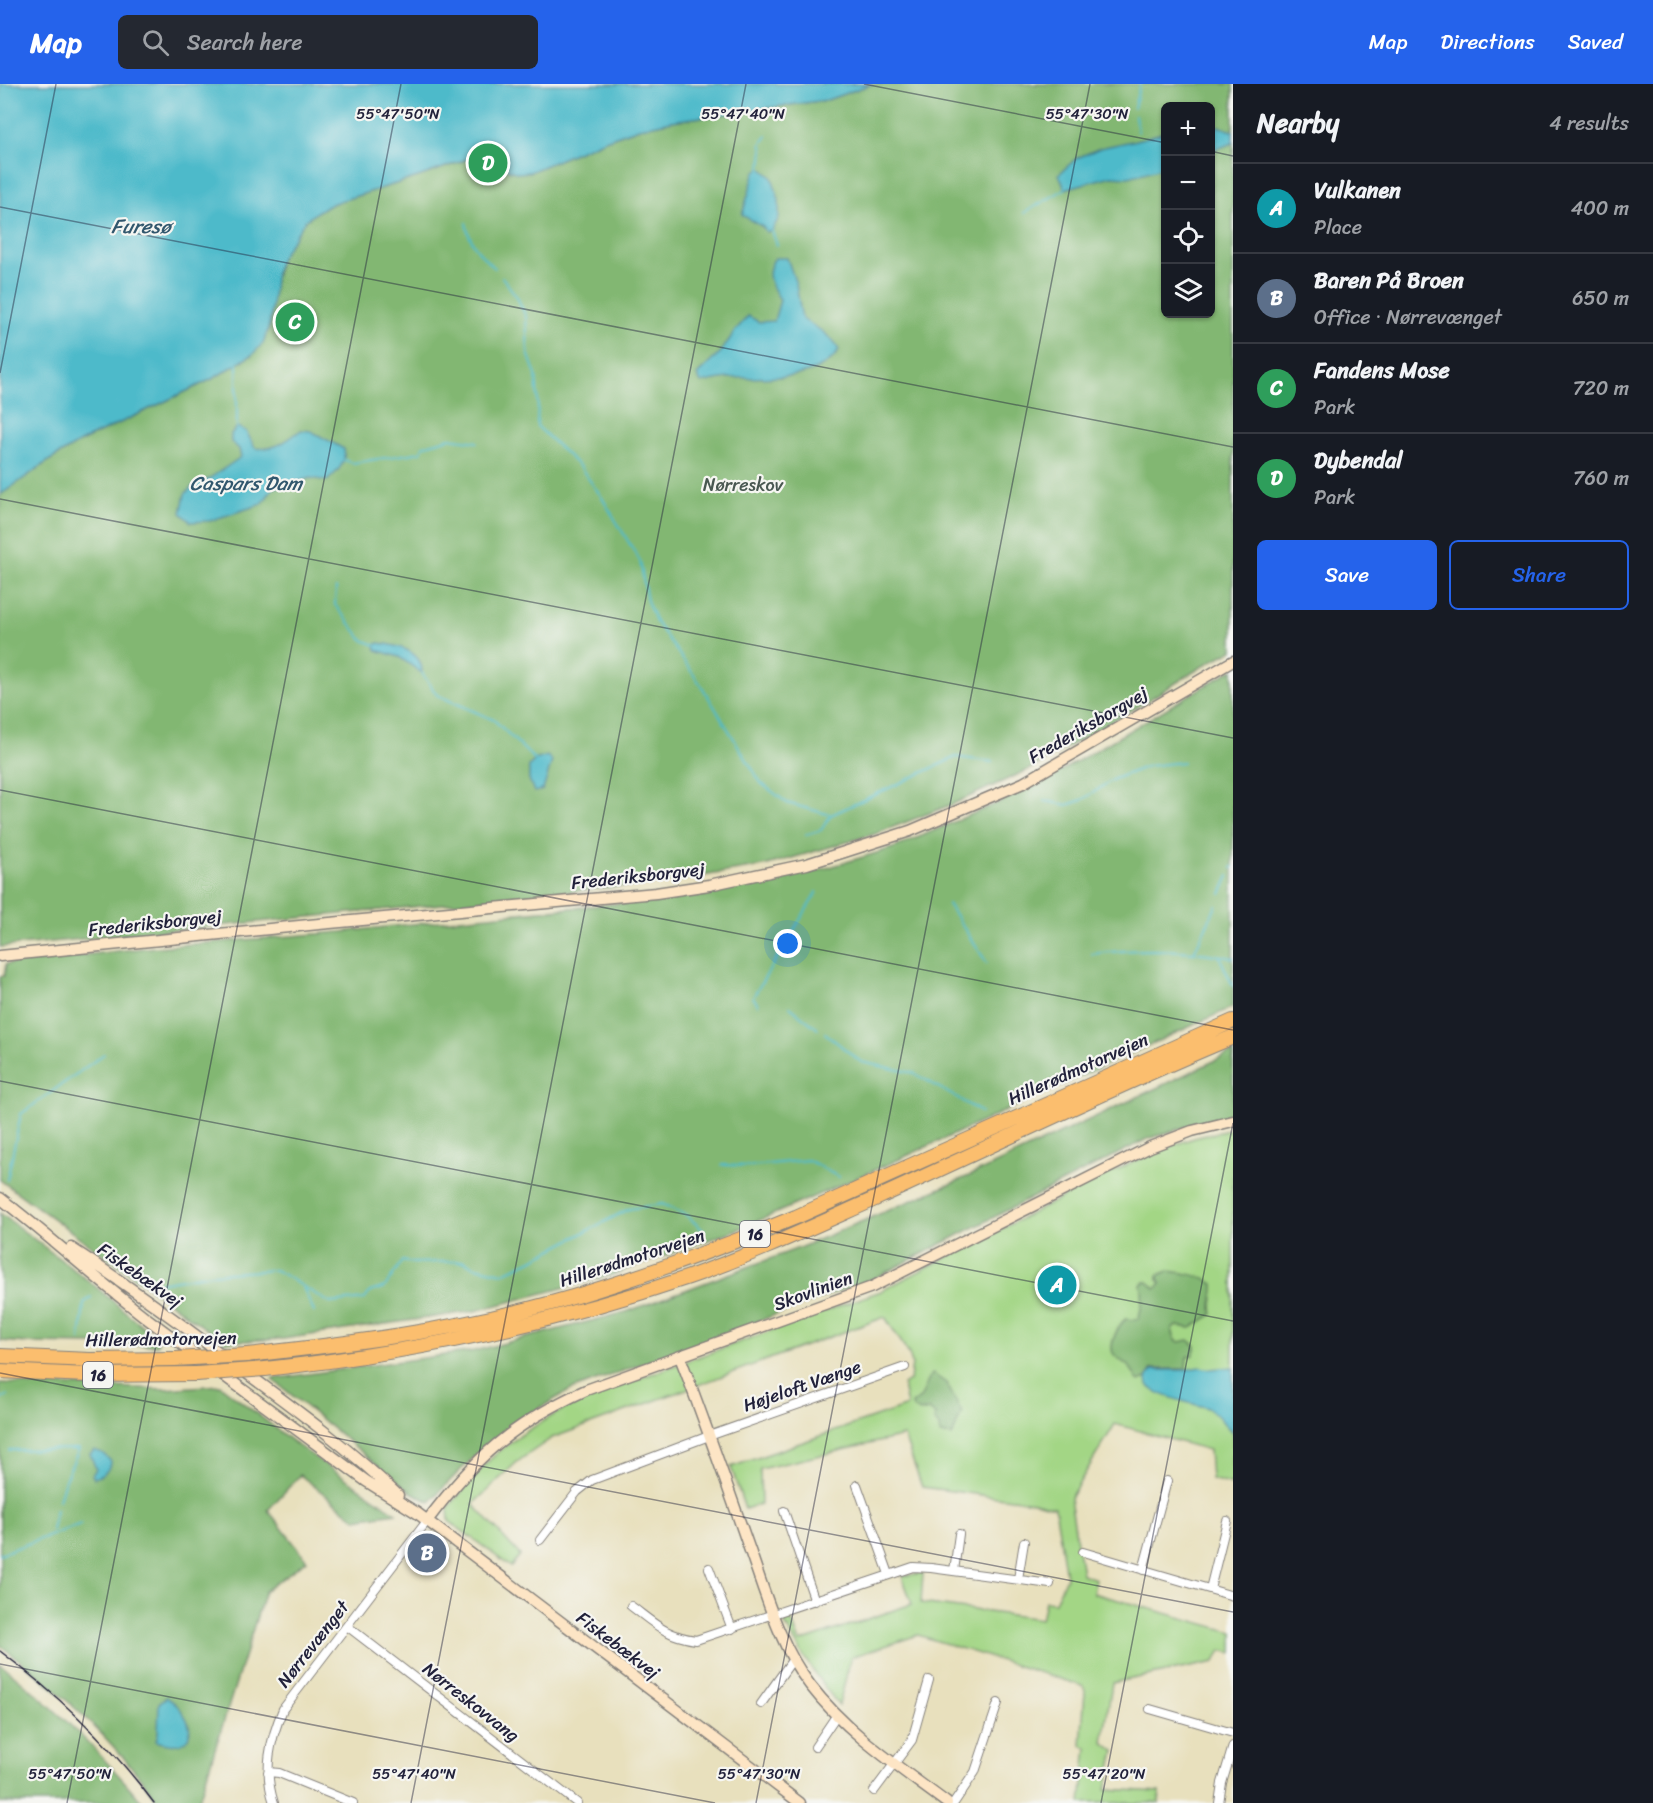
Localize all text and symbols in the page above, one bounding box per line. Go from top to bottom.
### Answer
search box [118,15,538,69]
text: Map [30,18,82,67]
text: Search here [187,23,303,62]
text: Map [1369,23,1407,61]
text: Directions [1440,23,1535,61]
text: Saved [1568,23,1623,61]
icon: search [139,26,172,59]
text: Nearby [1257,100,1339,146]
text: 55°47'50"N [356,101,440,127]
text: 55°47'40"N [701,101,785,127]
text: 55°47'30"N [1046,101,1129,127]
map controls [1161,102,1215,318]
button: + [1161,102,1215,156]
text: 4 results [1549,106,1629,141]
pin: D [468,140,508,185]
button: − [1161,156,1215,210]
text: Vulkanen [1314,171,1401,210]
text: A [1270,191,1283,226]
text: 400 m [1571,191,1629,226]
water label: Furesø [111,209,175,244]
button: locate [1161,210,1215,264]
text: Place [1314,210,1362,245]
text: Baren På Broen [1314,261,1464,300]
button: layers [1161,264,1215,318]
text: B [1270,281,1283,316]
text: 650 m [1572,281,1629,316]
pin: C [276,300,314,344]
text: Office · Nørrevænget [1314,300,1502,335]
text: Fandens Mose [1314,351,1450,390]
text: C [1270,371,1283,406]
text: 720 m [1573,371,1629,406]
text: Park [1314,390,1355,425]
text: Dybendal [1314,441,1402,480]
text: D [1271,461,1282,496]
text: 760 m [1573,461,1629,496]
water label: Caspars Dam [190,466,304,501]
park label: Nørreskov [703,469,784,501]
text: Park [1314,480,1355,515]
button: Save [1257,540,1437,610]
button: Share [1449,540,1629,610]
street label: Frederiksborgvej [1022,678,1154,772]
street label: Frederiksborgvej [570,853,706,899]
street label: Frederiksborgvej [87,900,223,946]
your location [773,929,802,958]
street label: Hillerødmotorvejen [1003,1024,1154,1114]
street label: Hillerødmotorvejen [555,1219,709,1297]
road number: 16 [740,1221,770,1247]
street label: Fiskebækvej [91,1234,190,1317]
street label: Skovlinien [769,1262,857,1320]
pin: A [1038,1262,1076,1308]
street label: Hillerødmotorvejen [85,1322,237,1356]
street label: Højeloft Vænge [738,1351,866,1421]
road number: 16 [83,1362,113,1388]
pin: B [408,1530,446,1576]
street label: Nørrevænget [268,1593,358,1695]
street label: Fiskebækvej [569,1603,667,1688]
street label: Nørreskovvang [415,1654,527,1750]
text: 55°47'50"N [28,1761,112,1787]
text: 55°47'40"N [372,1761,456,1787]
text: 55°47'30"N [718,1761,801,1787]
text: 55°47'20"N [1062,1761,1146,1787]

